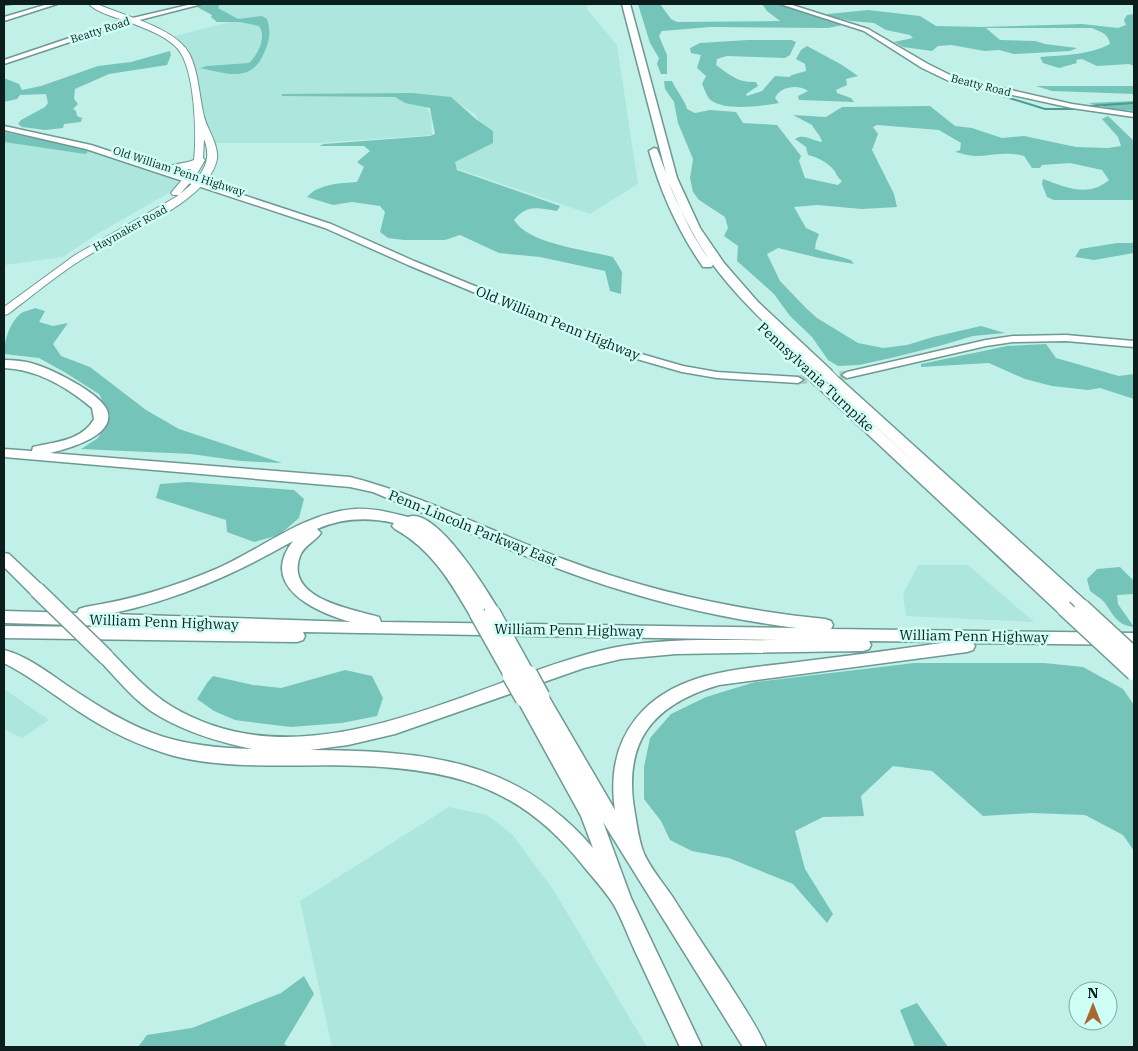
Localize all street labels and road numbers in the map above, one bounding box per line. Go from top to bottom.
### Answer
street label: Beatty Road [69,14,132,46]
street label: Beatty Road [949,71,1013,99]
street label: Old William Penn Highway [111,143,247,199]
street label: Haymaker Road [90,202,170,254]
street label: Old William Penn Highway [473,282,643,364]
street label: Pennsylvania Turnpike [754,318,878,436]
street label: Penn-Lincoln Parkway East [386,486,560,570]
street label: William Penn Highway [89,610,239,634]
street label: William Penn Highway [494,620,644,640]
street label: William Penn Highway [899,626,1049,646]

